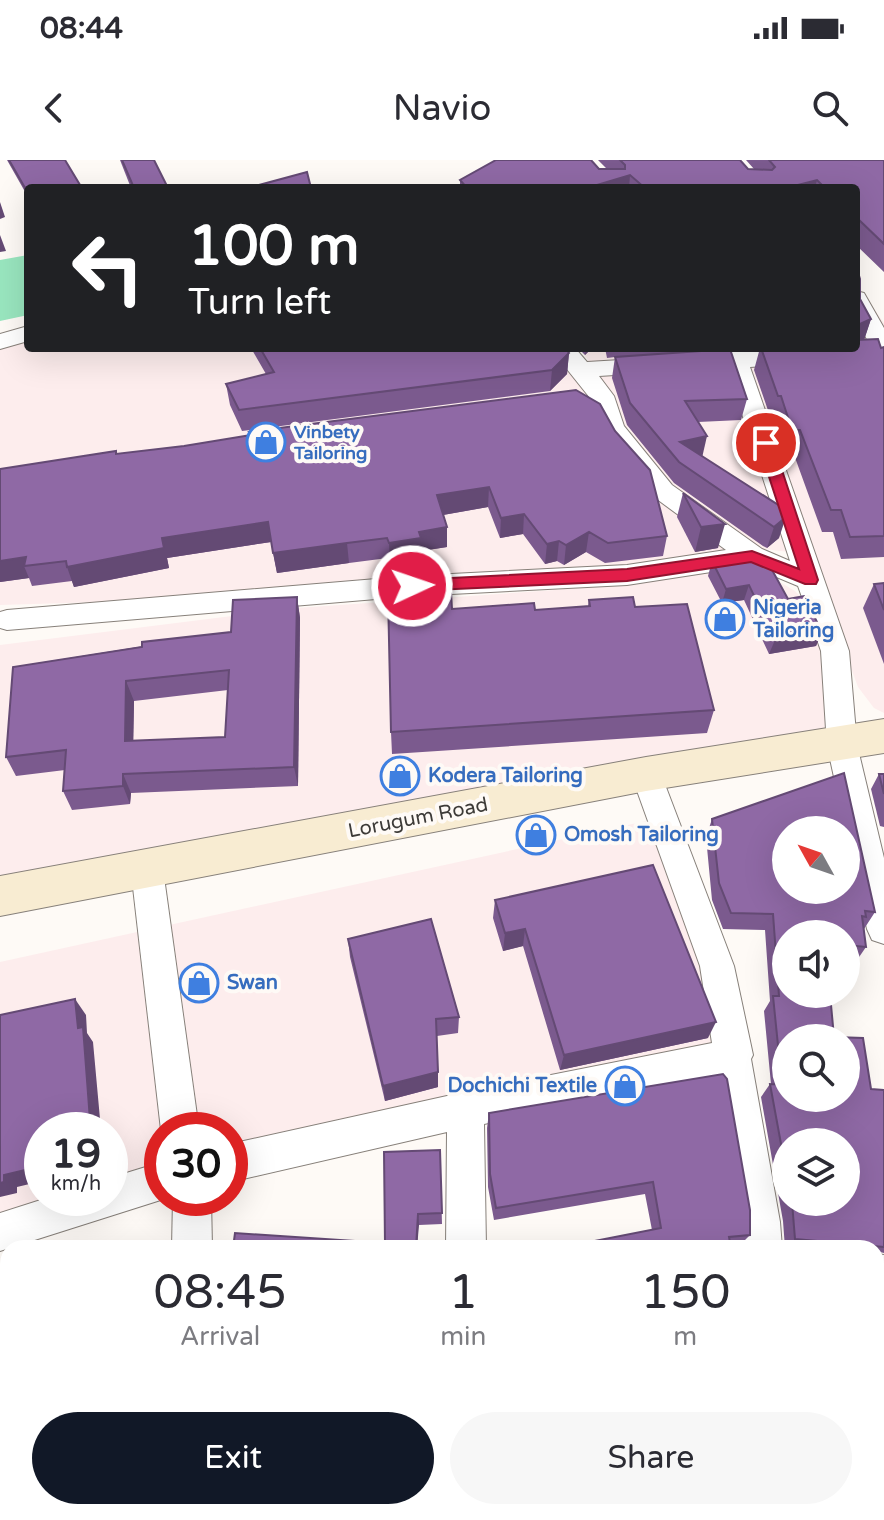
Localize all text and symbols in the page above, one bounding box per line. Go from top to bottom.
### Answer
text: 08:44 [40,10,123,47]
icon: back [32,86,76,130]
icon: search [808,86,852,130]
text: Navio [393,87,491,130]
text: 100 m [188,213,359,280]
icon: left [56,216,160,320]
text: Turn left [188,281,331,324]
pin [732,409,800,477]
shop icon: Vinbety Tailoring [245,421,287,463]
place label: Vinbety Tailoring [293,421,367,464]
icon: arrive [744,421,788,465]
position arrow [370,544,454,628]
place label: Nigeria Tailoring [752,596,834,643]
shop icon: Nigeria Tailoring [704,598,746,640]
shop icon: Kodera Tailoring [379,755,421,797]
place label: Kodera Tailoring [428,764,583,788]
street label: Lorugum Road [346,793,490,843]
shop icon: Omosh Tailoring [515,814,557,856]
north arrow [772,816,860,904]
map controls [772,816,860,1216]
place label: Omosh Tailoring [564,823,719,847]
button: sound [772,920,860,1008]
shop icon: Swan [178,962,220,1004]
place label: Swan [227,971,278,995]
button: search [772,1024,860,1112]
shop icon: Dochichi Textile [604,1065,646,1107]
place label: Dochichi Textile [448,1074,597,1098]
speed limit sign: 30 [144,1112,248,1216]
button: layers [772,1128,860,1216]
text: 19 [51,1130,101,1178]
text: km/h [51,1172,101,1196]
text: 08:45 [154,1264,287,1322]
text: 1 [448,1264,478,1322]
text: 150 [640,1264,730,1322]
text: Arrival [180,1321,260,1352]
text: min [440,1321,486,1352]
text: m [673,1321,697,1352]
button: Exit [32,1412,434,1504]
button: Share [450,1412,852,1504]

